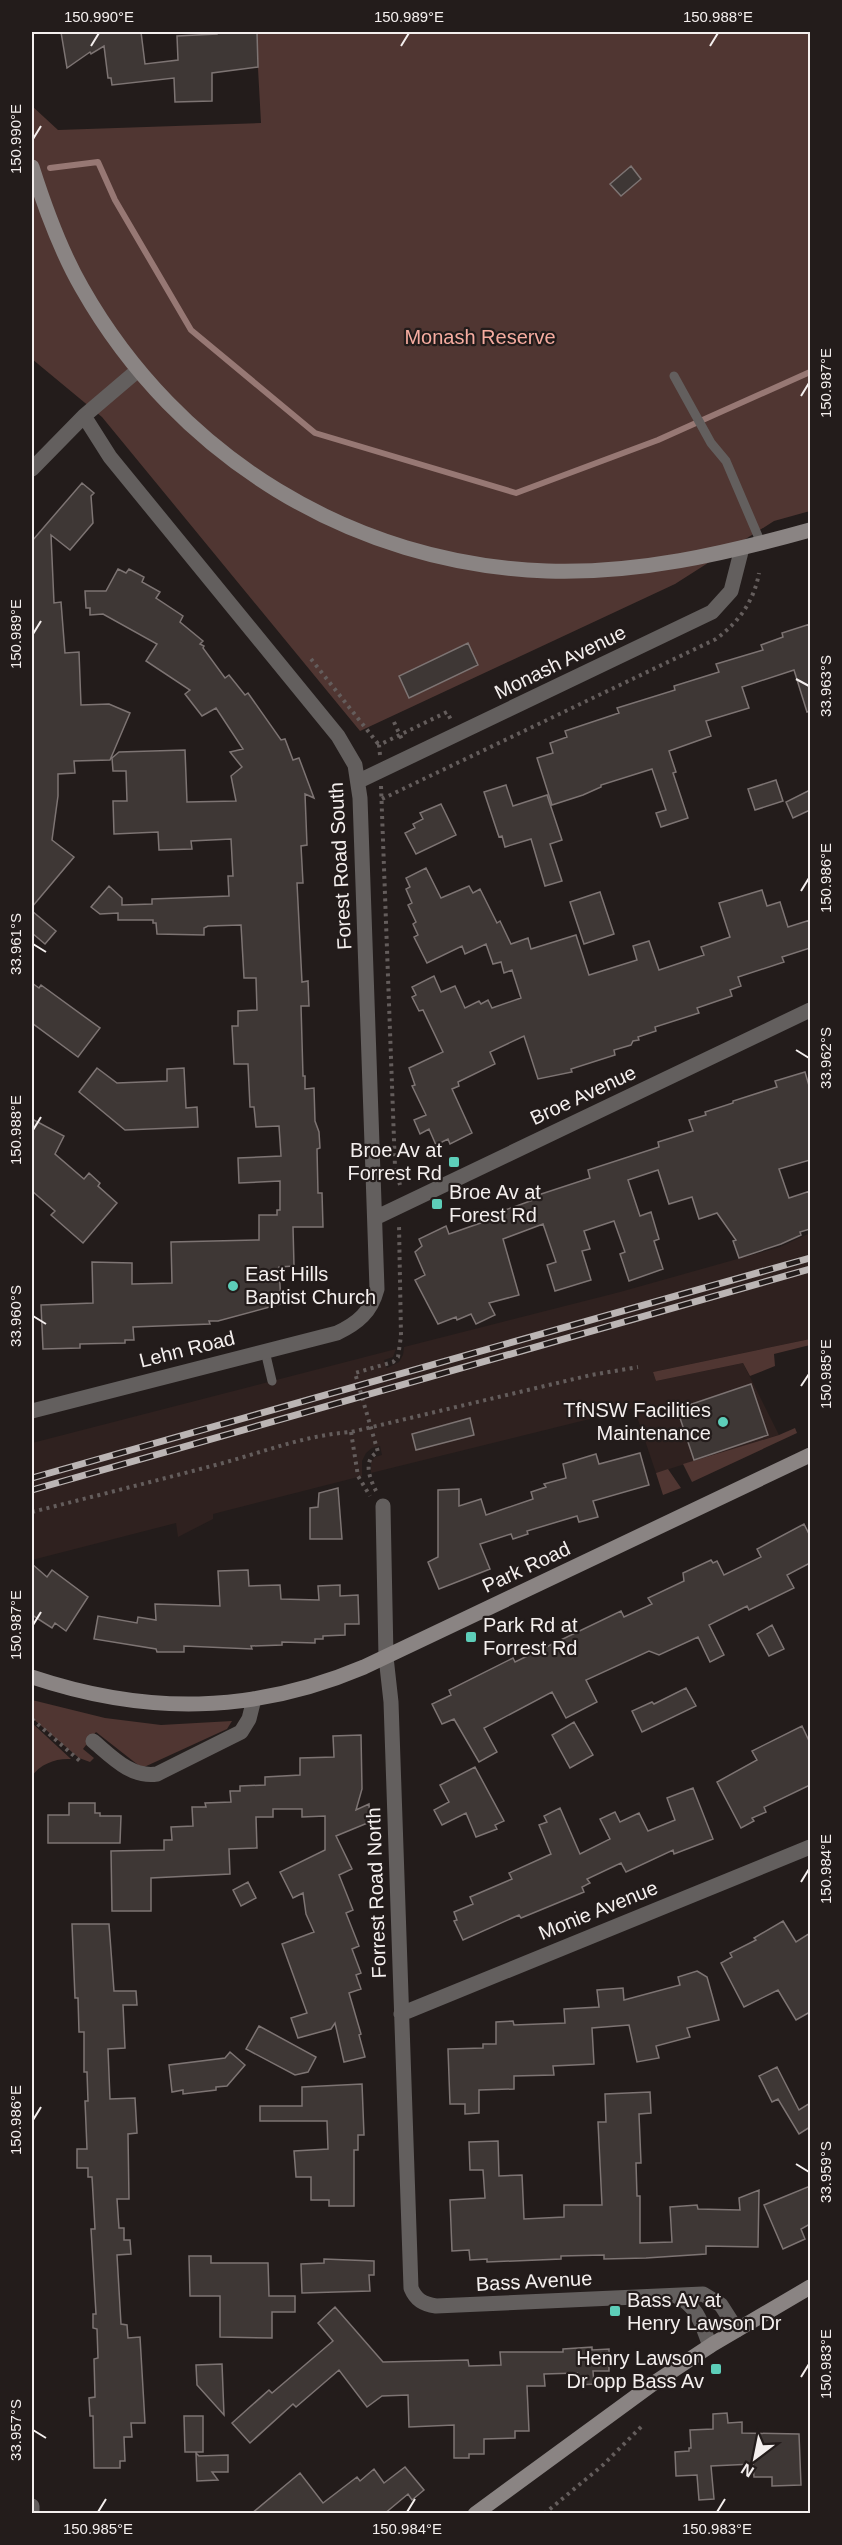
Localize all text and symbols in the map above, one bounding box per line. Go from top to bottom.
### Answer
text: 150.990°E [64,8,134,25]
text: 150.989°E [374,8,444,25]
text: 150.988°E [683,8,753,25]
text: 150.990°E [7,104,24,174]
park label: Monash Reserve [404,326,556,348]
text: 150.987°E [817,348,834,418]
text: 150.989°E [7,599,24,669]
street label: Monash Avenue [491,621,629,703]
text: 33.963°S [817,655,834,717]
street label: Forest Road South [325,782,355,950]
text: 150.986°E [817,843,834,913]
text: 33.961°S [7,913,24,975]
text: 33.962°S [817,1027,834,1089]
street label: Broe Avenue [527,1061,639,1129]
text: 150.988°E [7,1095,24,1165]
place label: Broe Av at Forrest Rd [348,1139,442,1184]
marker: Broe Av at Forrest Rd [447,1155,461,1169]
place label: Broe Av at Forest Rd [449,1181,541,1226]
marker: Broe Av at Forest Rd [430,1197,444,1211]
place label: East Hills Baptist Church [245,1263,376,1308]
marker: East Hills Baptist Church [226,1279,240,1293]
text: 33.960°S [7,1285,24,1347]
street label: Lehn Road [137,1326,237,1372]
text: 150.985°E [817,1339,834,1409]
place label: TfNSW Facilities Maintenance [563,1399,711,1444]
marker: TfNSW Facilities Maintenance [716,1415,730,1429]
street label: Park Road [479,1537,573,1597]
text: 150.987°E [7,1590,24,1660]
place label: Park Rd at Forrest Rd [483,1614,578,1659]
marker: Park Rd at Forrest Rd [464,1630,478,1644]
street label: Forrest Road North [362,1807,390,1979]
text: 150.984°E [817,1834,834,1904]
street label: Monie Avenue [535,1876,661,1944]
text: 150.986°E [7,2085,24,2155]
text: 33.959°S [817,2141,834,2203]
street label: Bass Avenue [475,2267,593,2295]
place label: Bass Av at Henry Lawson Dr [627,2289,782,2334]
marker: Bass Av at Henry Lawson Dr [608,2304,622,2318]
text: 150.983°E [817,2329,834,2399]
place label: Henry Lawson Dr opp Bass Av [567,2347,704,2392]
marker: Henry Lawson Dr opp Bass Av [709,2362,723,2376]
text: 33.957°S [7,2399,24,2461]
north arrow [725,2428,785,2488]
text: N [738,2460,757,2481]
text: 150.985°E [63,2520,133,2537]
text: 150.984°E [372,2520,442,2537]
text: 150.983°E [682,2520,752,2537]

